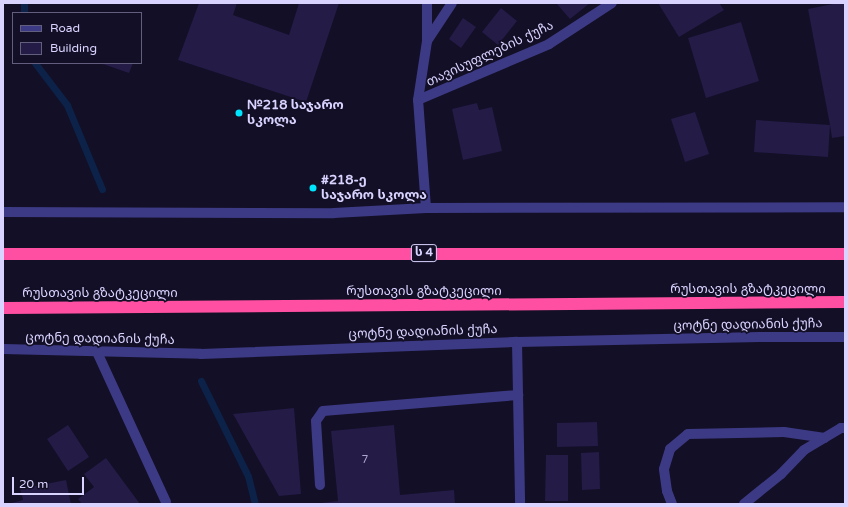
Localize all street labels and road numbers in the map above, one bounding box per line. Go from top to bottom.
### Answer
street label: თავისუფლების ქუჩა [424,18,556,90]
road number: ს 4 [410,243,438,263]
street label: რუსთავის გზატკეცილი [670,281,826,297]
street label: რუსთავის გზატკეცილი [346,283,502,299]
street label: რუსთავის გზატკეცილი [22,285,178,301]
street label: ცოტნე დადიანის ქუჩა [673,316,823,334]
street label: ცოტნე დადიანის ქუჩა [348,322,498,342]
street label: ცოტნე დადიანის ქუჩა [25,330,175,348]

